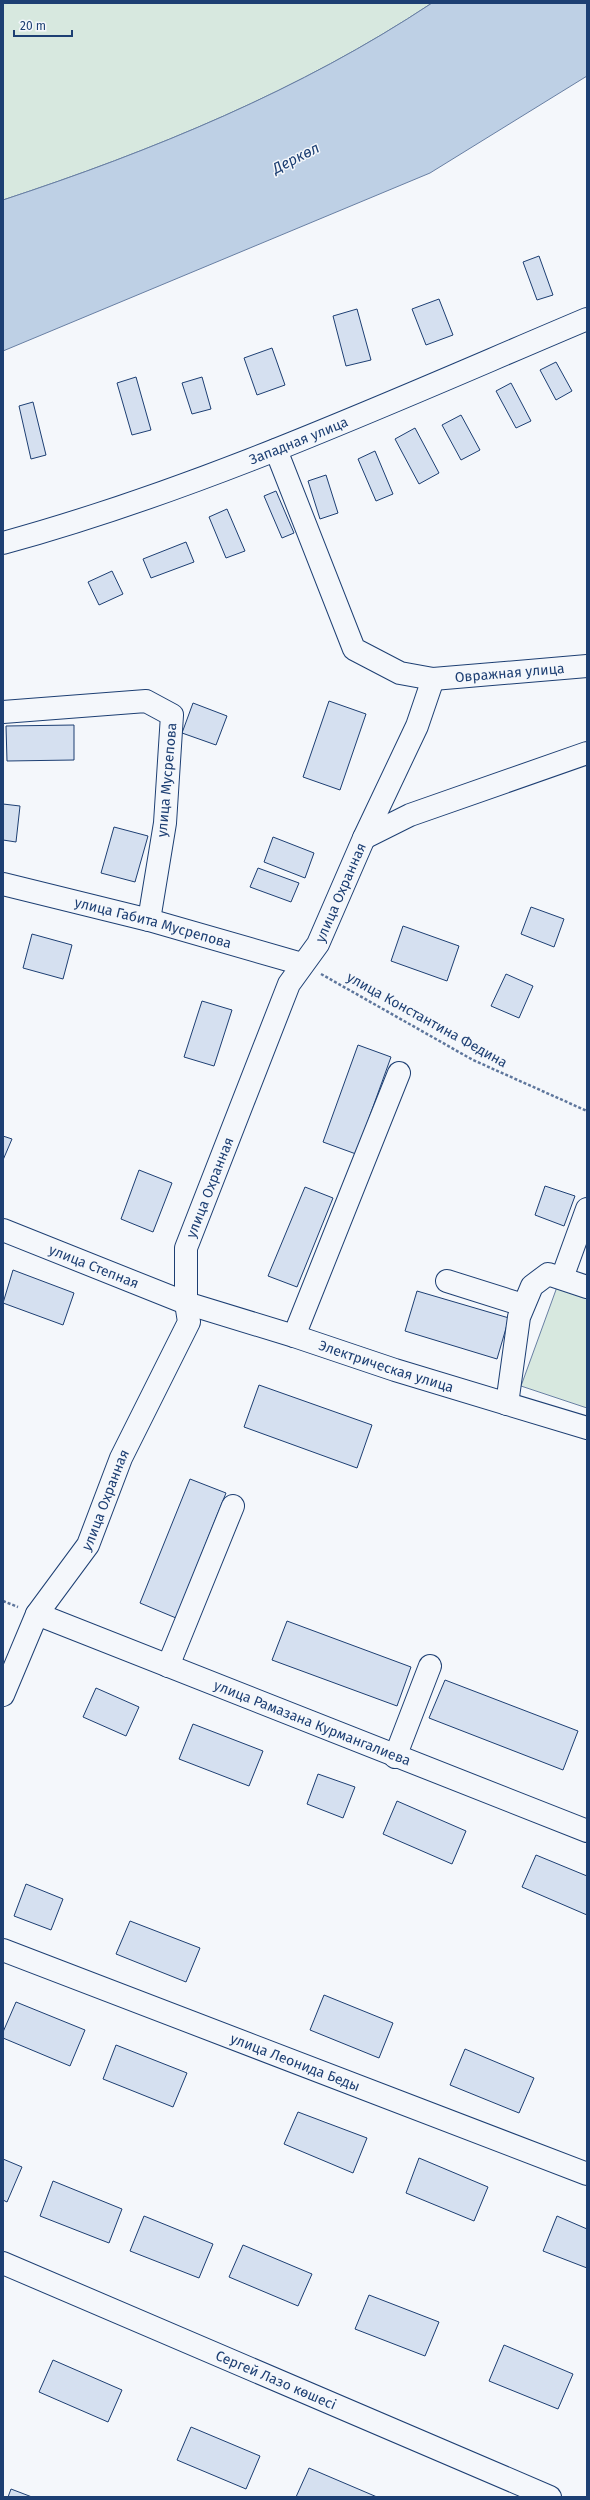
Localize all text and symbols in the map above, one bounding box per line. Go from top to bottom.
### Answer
scale bar [14,12,72,38]
text: 20 m [20,19,46,33]
water label: Деркөл [269,139,323,178]
street label: Западная улица [247,413,350,468]
street label: Овражная улица [454,659,565,686]
street label: улица Мусрепова [154,722,180,838]
street label: улица Охранная [311,840,369,945]
street label: улица Габита Мусрепова [73,893,234,952]
street label: улица Константина Федина [344,969,510,1071]
street label: улица Охранная [182,1135,237,1240]
street label: улица Степная [47,1241,141,1292]
street label: Электрическая улица [317,1336,456,1396]
street label: улица Охранная [78,1446,133,1554]
street label: улица Рамазана Курмангалиева [211,1676,413,1769]
street label: улица Леонида Беды [228,2030,362,2095]
street label: Сергей Лазо көшесі [213,2347,339,2413]

